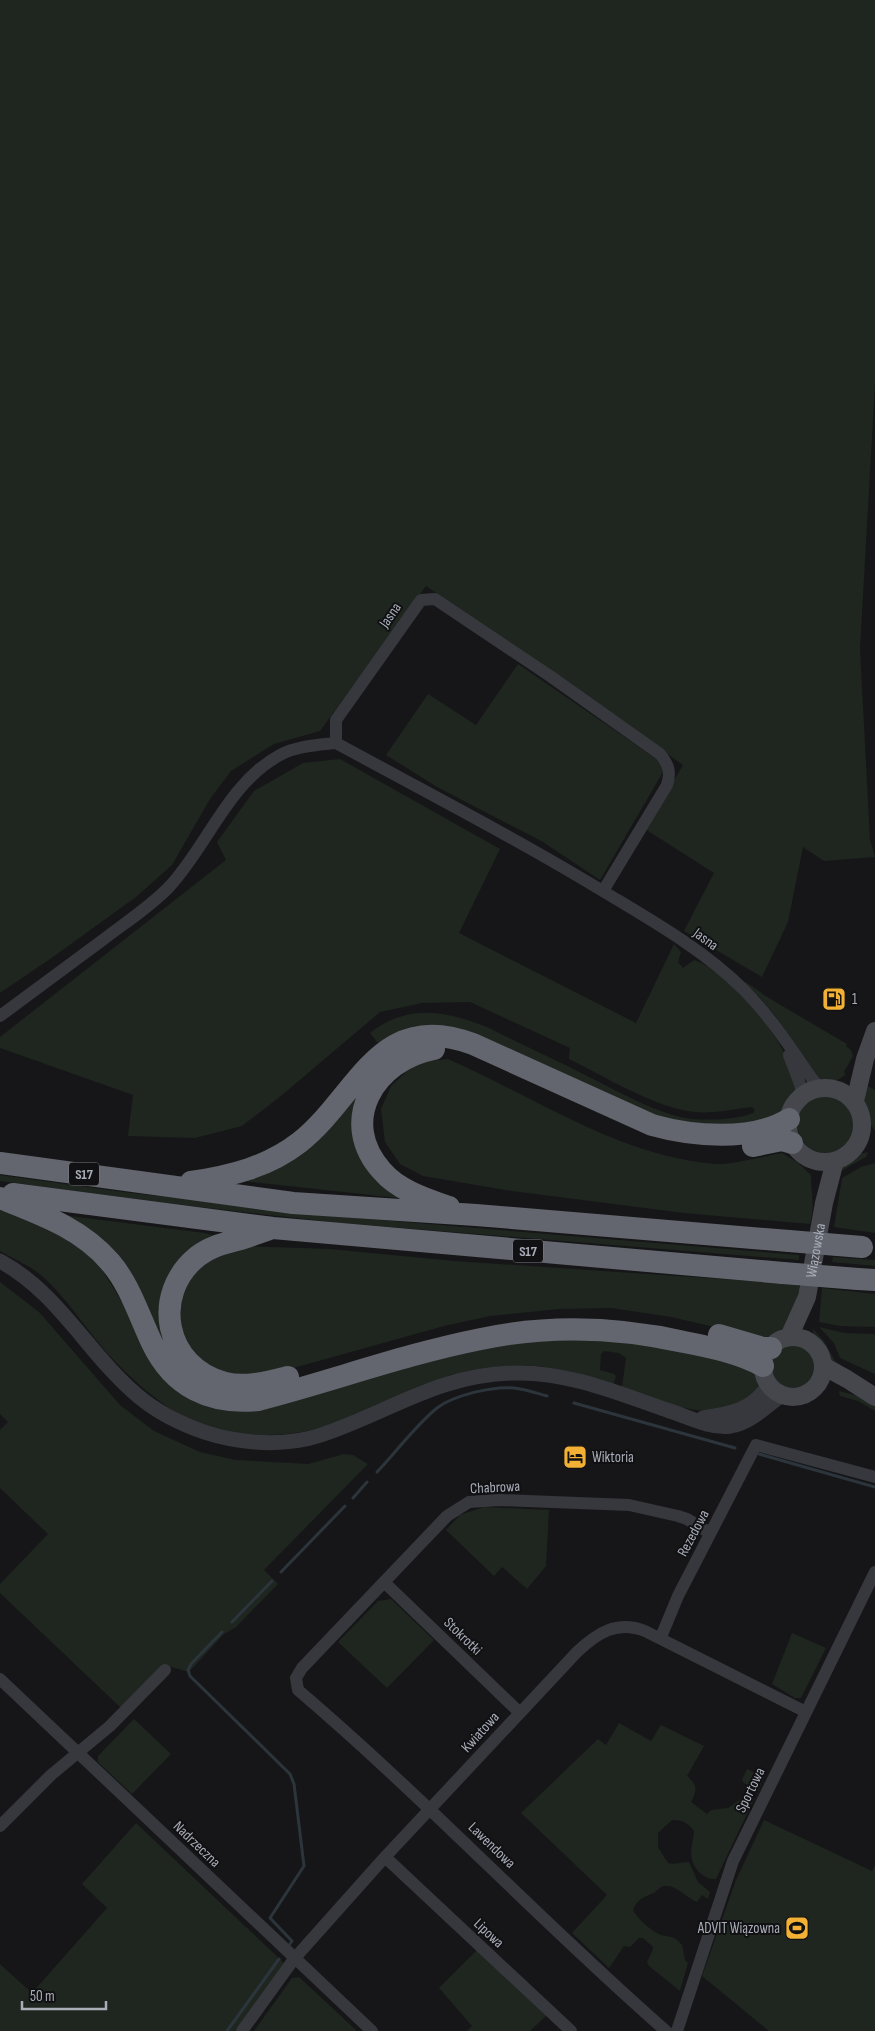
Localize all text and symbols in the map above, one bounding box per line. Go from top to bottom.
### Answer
street label: Jasna [374,599,406,632]
street label: Jasna [689,923,722,955]
fuel station icon: 1 [821,986,847,1012]
place label: 1 [852,990,858,1009]
road number: S17 [69,1162,99,1186]
street label: Wiązowska [802,1222,830,1279]
road number: S17 [513,1240,543,1262]
hotel icon: Wiktoria [562,1444,588,1470]
place label: Wiktoria [592,1448,634,1467]
street label: Chabrowa [470,1477,521,1498]
street label: Rezedowa [673,1506,714,1560]
street label: Stokrotki [439,1613,486,1659]
street label: Kwiatowa [457,1708,504,1757]
street label: Sportowa [731,1764,770,1816]
street label: Nadrzeczna [169,1817,225,1872]
street label: Lawendowa [464,1818,519,1873]
street label: Lipowa [469,1915,508,1952]
sports icon: ADVIT Wiązowna [784,1915,810,1941]
place label: ADVIT Wiązowna [697,1919,780,1938]
scale bar [22,1978,106,2010]
text: 50 m [30,1987,55,2006]

